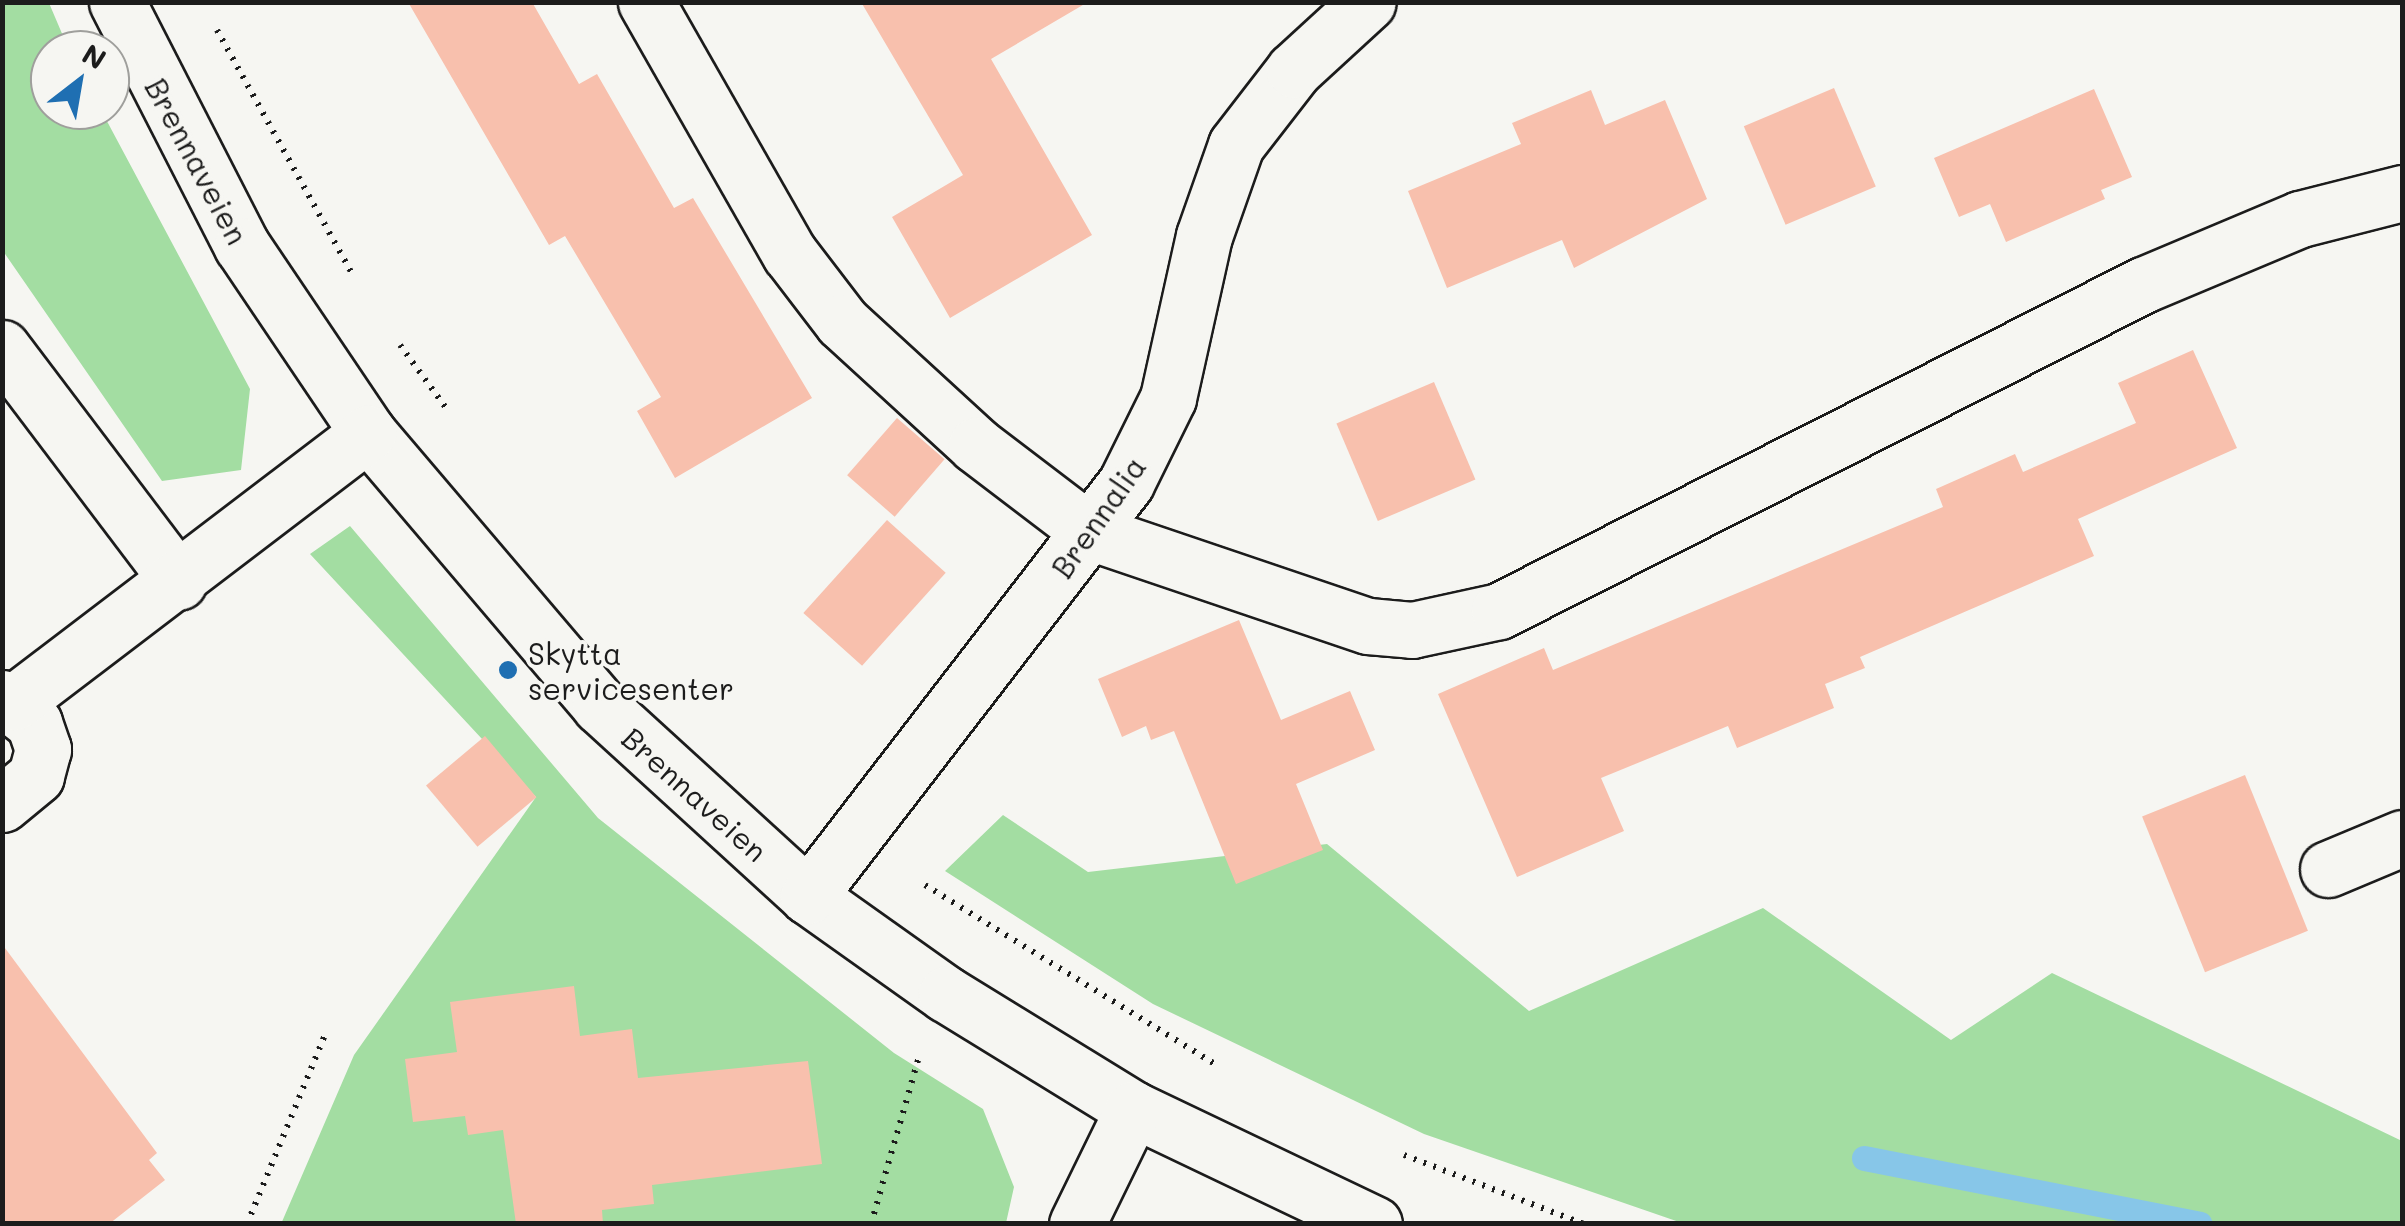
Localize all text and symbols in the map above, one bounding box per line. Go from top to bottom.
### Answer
north arrow [30,30,130,130]
text: N [76,35,113,77]
street label: Brennaveien [138,72,256,250]
street label: Brennalia [1043,450,1153,584]
place label: Skytta servicesenter [528,635,734,706]
marker: Skytta servicesenter [497,659,519,681]
street label: Brennaveien [615,719,775,869]

